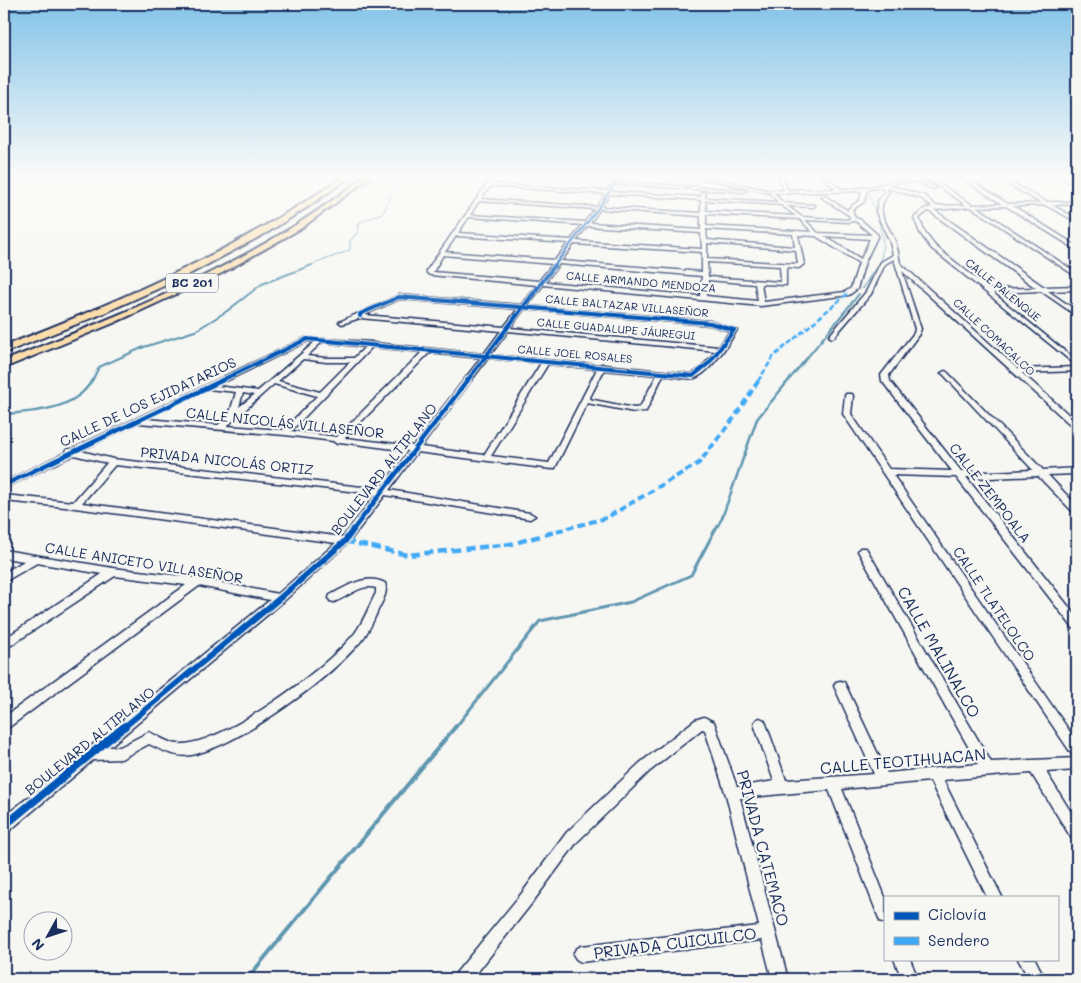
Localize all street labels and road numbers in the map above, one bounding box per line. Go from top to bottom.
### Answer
street label: CALLE PALENQUE [963,255,1044,325]
street label: CALLE ARMANDO MENDOZA [566,267,717,296]
road number: BC 201 [166,274,218,292]
street label: CALLE BALTAZAR VILLASEÑOR [545,291,709,320]
street label: CALLE COMACALCO [950,295,1039,379]
street label: CALLE GUADALUPE JÁUREGUI [536,314,696,343]
street label: CALLE JOEL ROSALES [517,341,633,366]
street label: CALLE DE LOS EJIDATARIOS [57,352,239,451]
street label: BOULEVARD ALTIPLANO [326,399,441,538]
street label: CALLE NICOLÁS VILLASEÑOR [185,403,385,442]
street label: CALLE ZEMPOALA [945,439,1035,547]
street label: PRIVADA NICOLÁS ORTIZ [140,442,314,479]
street label: CALLE ANICETO VILLASEÑOR [44,537,244,588]
street label: CALLE TLATELOLCO [949,543,1040,665]
street label: CALLE MALINALCO [893,582,986,721]
street label: BOULEVARD ALTIPLANO [21,682,159,799]
street label: CALLE TEOTIHUACAN [819,743,987,778]
street label: PRIVADA CATEMACO [733,768,794,928]
street label: PRIVADA CUICUILCO [592,922,758,963]

